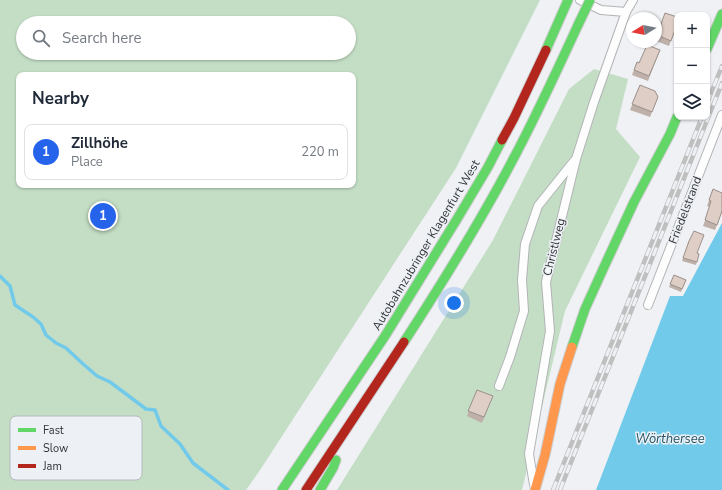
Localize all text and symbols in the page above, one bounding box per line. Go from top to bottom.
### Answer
north arrow [626,12,662,48]
map controls [674,12,710,120]
button: + [674,12,710,48]
search box [16,16,356,60]
icon: search [30,27,52,49]
text: Search here [62,28,142,48]
button: − [674,48,710,84]
button: layers [674,84,710,120]
text: Nearby [32,87,89,110]
text: Zillhöhe [71,133,128,153]
text: 1 [42,143,50,161]
text: 220 m [301,143,339,161]
text: Place [71,153,103,171]
street label: Autobahnzubringer Klagenfurt West [369,156,484,333]
street label: Friedelstrand [665,174,705,246]
pin: 1 [90,201,116,231]
street label: Christlweg [539,217,569,277]
your location [444,293,464,313]
legend [10,416,142,480]
text: Fast [43,423,64,438]
water label: Wörthersee [635,430,705,448]
text: Slow [43,441,68,456]
text: Jam [42,459,62,474]

